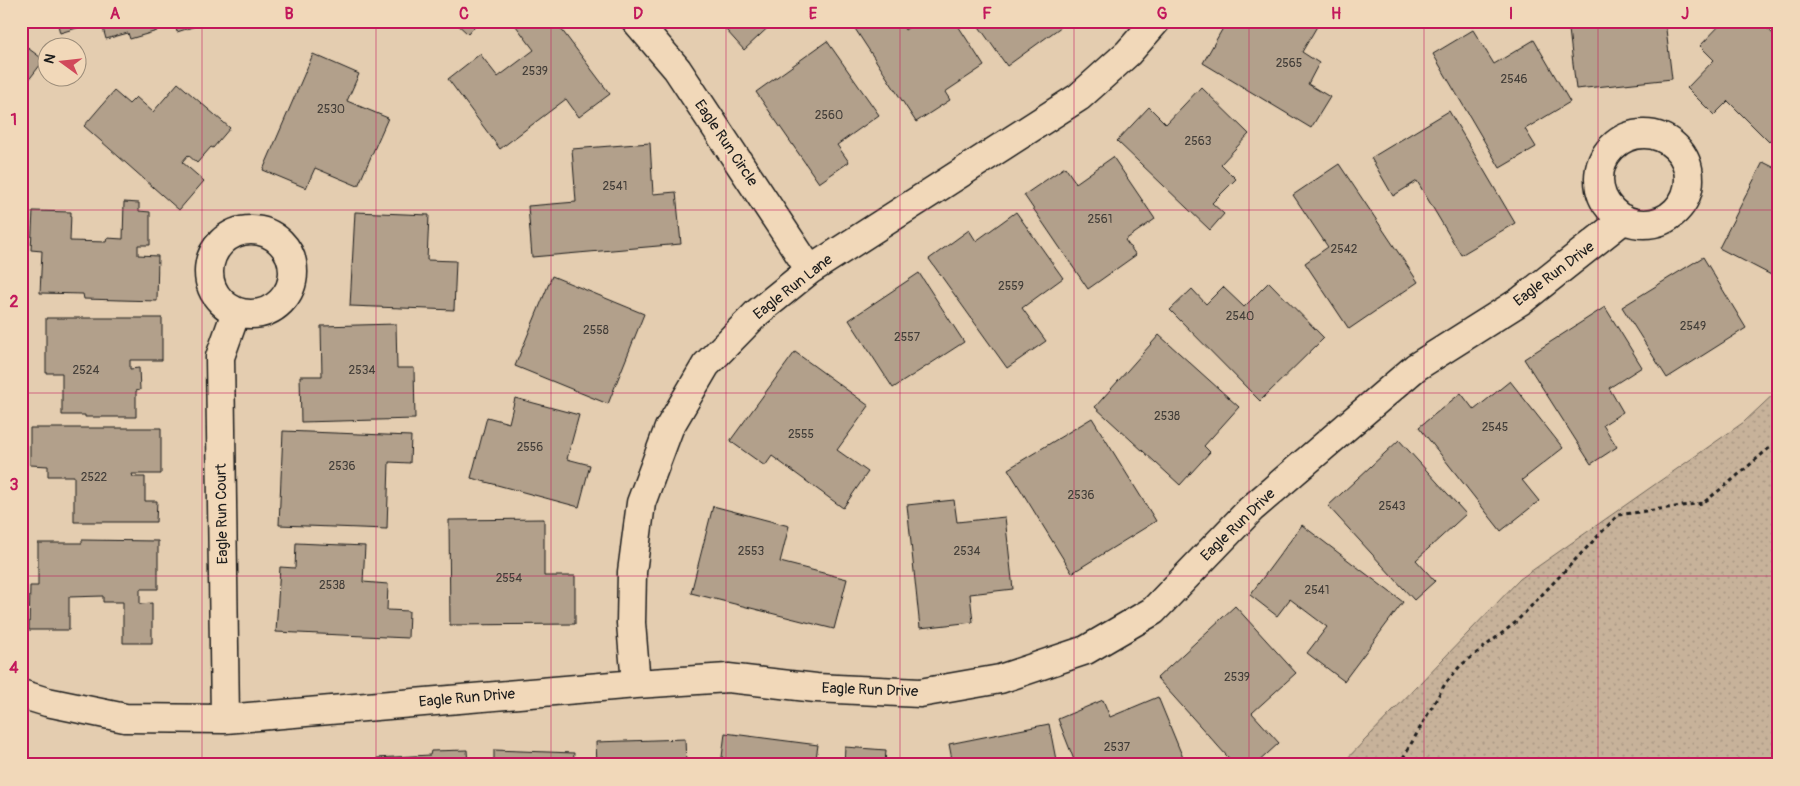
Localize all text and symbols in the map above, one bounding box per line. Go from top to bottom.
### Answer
text: A [110,4,121,24]
text: B [284,4,294,24]
text: C [459,4,469,24]
text: D [633,4,643,24]
text: E [809,4,818,24]
text: F [982,4,992,24]
text: G [1157,4,1168,24]
text: H [1331,4,1341,24]
text: I [1509,4,1513,24]
text: J [1681,4,1689,24]
north arrow [38,38,88,88]
text: N [40,52,59,66]
house number: 2565 [1276,56,1302,71]
house number: 2539 [522,64,548,79]
house number: 2546 [1500,72,1528,87]
street label: Eagle Run Circle [690,96,762,190]
house number: 2530 [317,102,345,117]
house number: 2560 [815,108,843,123]
text: 1 [11,110,17,130]
house number: 2563 [1185,134,1212,149]
house number: 2541 [603,179,627,194]
house number: 2561 [1088,212,1112,227]
street label: Eagle Run Drive [1510,237,1599,311]
house number: 2542 [1331,242,1358,257]
street label: Eagle Run Lane [750,250,837,324]
house number: 2559 [998,279,1024,294]
text: 2 [10,292,19,312]
house number: 2540 [1226,309,1254,324]
house number: 2549 [1680,319,1706,334]
house number: 2558 [583,323,609,338]
house number: 2557 [894,330,921,345]
house number: 2524 [73,363,99,378]
house number: 2534 [349,363,375,378]
house number: 2538 [1154,409,1180,424]
house number: 2545 [1482,420,1508,435]
house number: 2555 [788,427,814,442]
house number: 2556 [517,440,543,455]
house number: 2536 [329,459,355,474]
street label: Eagle Run Court [212,463,232,565]
house number: 2522 [81,470,108,485]
text: 3 [10,475,19,495]
street label: Eagle Run Drive [1197,484,1280,565]
house number: 2536 [1068,488,1094,503]
house number: 2543 [1379,499,1406,514]
house number: 2553 [738,544,765,559]
house number: 2534 [954,544,980,559]
house number: 2554 [496,571,522,586]
house number: 2538 [319,578,345,593]
house number: 2541 [1305,583,1329,598]
text: 4 [9,658,19,678]
house number: 2539 [1224,670,1250,685]
street label: Eagle Run Drive [821,679,919,701]
street label: Eagle Run Drive [418,684,517,712]
house number: 2537 [1104,740,1131,755]

